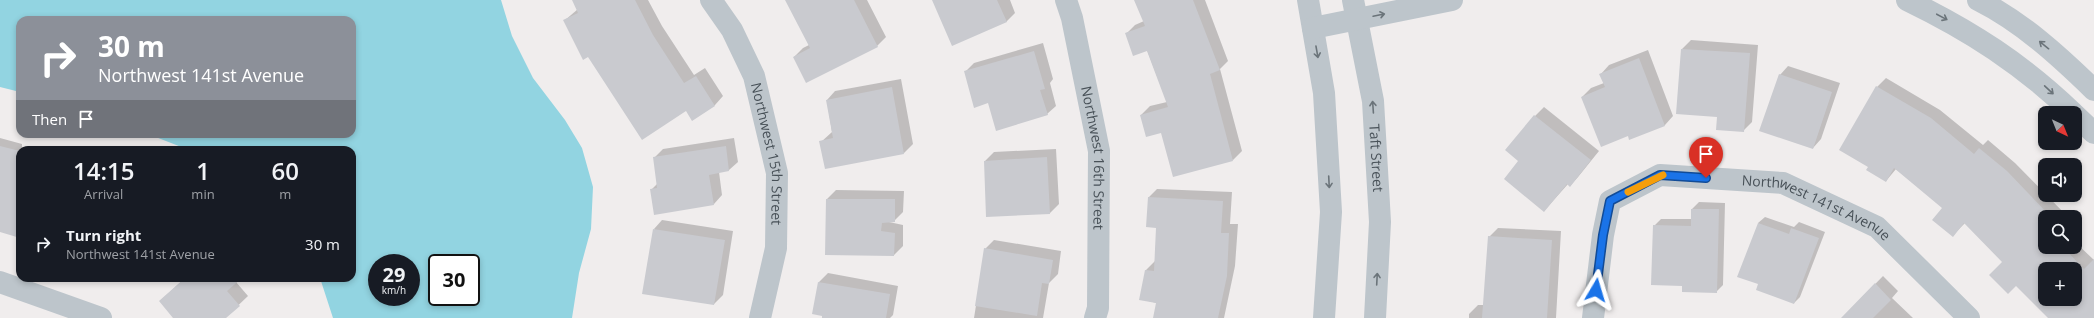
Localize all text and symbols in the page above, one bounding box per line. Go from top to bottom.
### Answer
one-way arrow [1372,11,1385,19]
one-way arrow [1936,14,1948,22]
text: 30 m [98,27,165,65]
icon: right [32,32,84,84]
one-way arrow [2039,40,2050,49]
one-way arrow [1314,45,1322,58]
text: Northwest 141st Avenue [98,63,304,87]
street label: Northwest 15th Street [747,81,787,225]
street label: Northwest 16th Street [1077,84,1109,230]
one-way arrow [2044,85,2054,94]
one-way arrow [1370,101,1377,114]
north arrow [2038,106,2082,150]
map controls [2038,106,2082,306]
icon: arrive [75,108,97,130]
text: Then [32,109,67,129]
street label: Taft Street [1365,123,1388,192]
pin [1689,137,1723,178]
icon: arrive [1695,143,1717,165]
text: 14:15 [73,154,134,187]
text: 1 [196,154,210,187]
text: 60 [272,154,299,187]
button: sound [2038,158,2082,202]
street label: Northwest 141st Avenue [1741,170,1895,244]
one-way arrow [1326,175,1333,188]
text: Arrival [84,185,123,203]
text: min [191,185,215,203]
text: m [279,185,291,203]
button: search [2038,210,2082,254]
text: Turn right [66,225,141,245]
icon: right [32,233,54,255]
text: 30 m [305,234,340,254]
text: Northwest 141st Avenue [66,245,215,263]
speed limit sign: 30 [428,254,480,306]
text: 29 [383,261,405,288]
button: + [2038,262,2082,306]
position arrow [1575,269,1617,311]
one-way arrow [1374,273,1381,286]
text: km/h [382,283,406,297]

